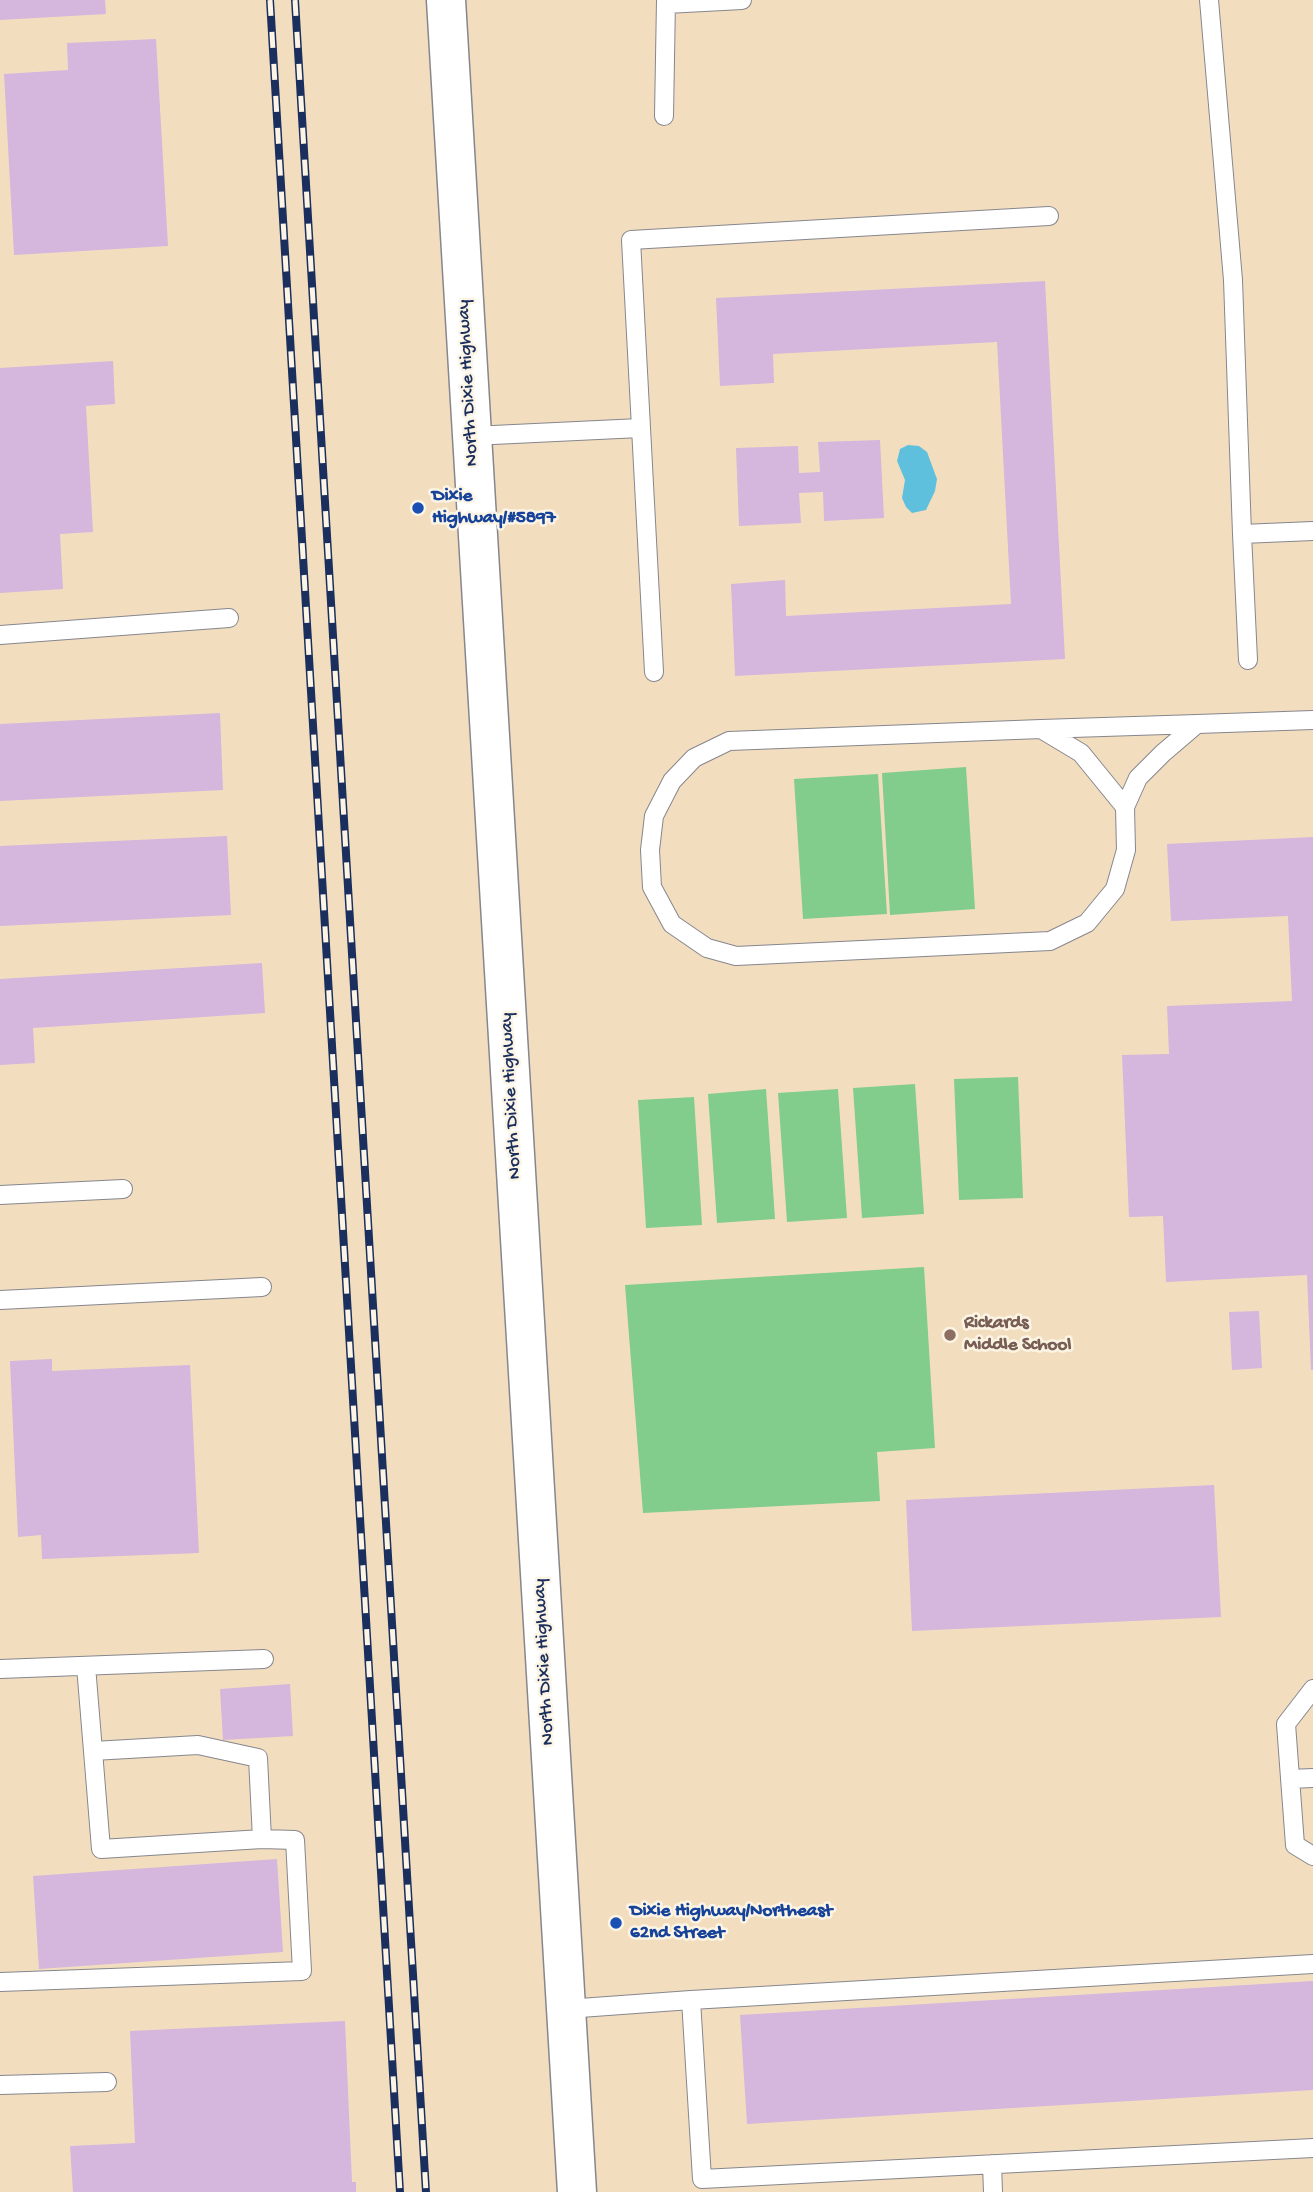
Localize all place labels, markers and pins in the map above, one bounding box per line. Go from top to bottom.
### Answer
place label: Dixie Highway/#5897 [432,486,556,530]
marker: Dixie Highway/#5897 [410,500,426,516]
place label: Rickards Middle School [964,1313,1071,1357]
marker: Rickards Middle School [942,1327,958,1343]
place label: Dixie Highway/Northeast 62nd Street [630,1901,832,1945]
marker: Dixie Highway/Northeast 62nd Street [608,1915,624,1931]

